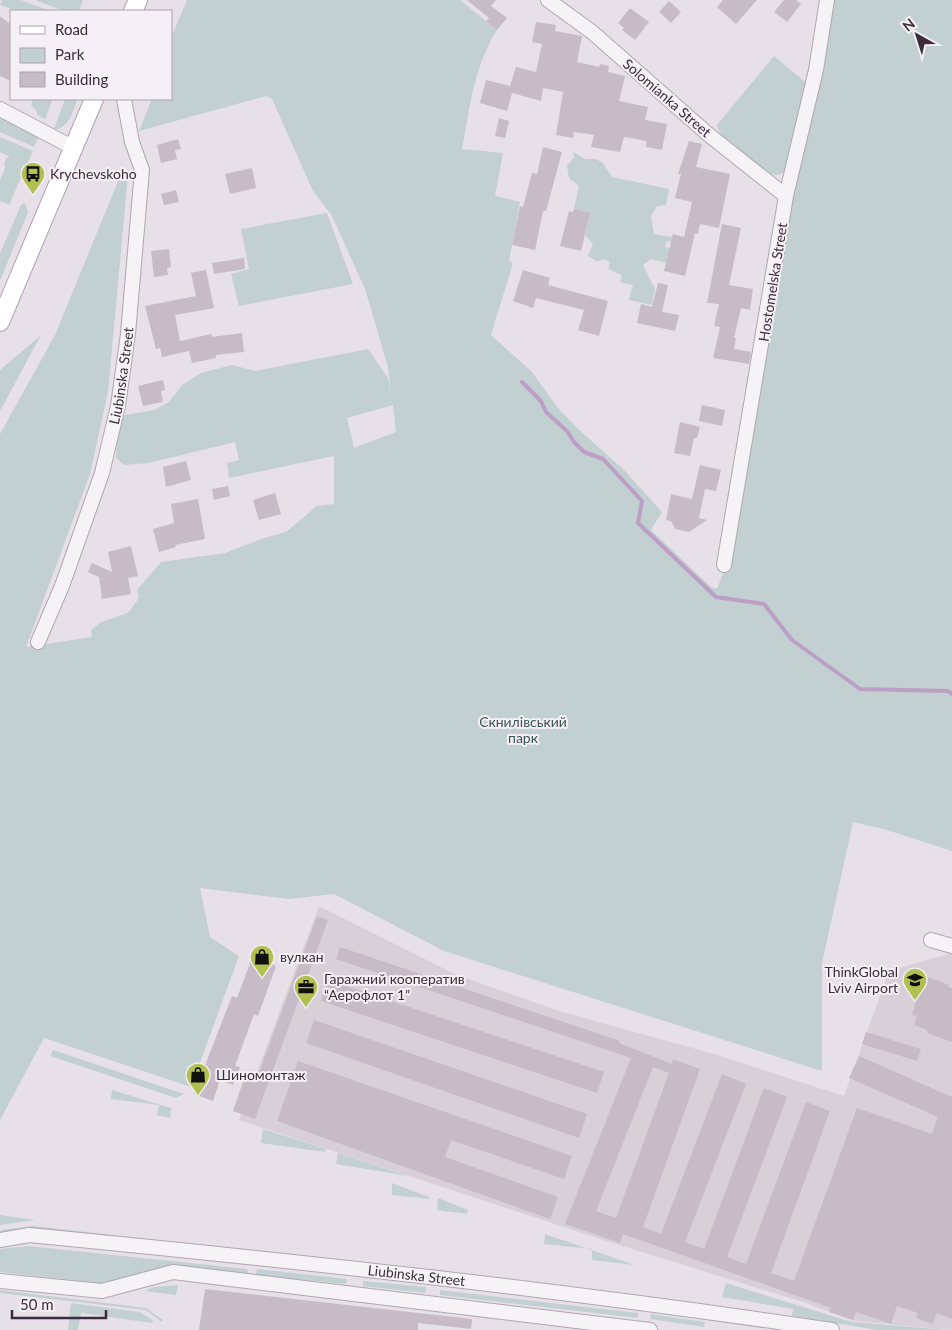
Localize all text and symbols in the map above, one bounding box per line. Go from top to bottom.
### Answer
legend [10,10,172,100]
north arrow [892,10,942,60]
text: N [899,15,918,35]
text: Road [55,20,88,38]
text: Park [55,45,85,63]
street label: Solomianka Street [620,55,715,140]
text: Building [55,70,108,88]
bus stop icon: Krychevskoho [20,161,46,195]
place label: Krychevskoho [50,165,137,182]
street label: Hostomelska Street [755,221,790,343]
street label: Liubinska Street [105,327,137,426]
park label: Скнилівський парк [479,713,567,746]
shop icon: вулкан [249,944,275,978]
place label: вулкан [280,948,324,965]
place label: ThinkGlobal Lviv Airport [825,963,898,996]
school or university icon: ThinkGlobal Lviv Airport [902,967,928,1001]
place label: Гаражний кооператив “Аерофлот 1” [324,970,465,1003]
office icon: Гаражний кооператив “Аерофлот 1” [293,974,319,1008]
shop icon: Шиномонтаж [185,1062,211,1096]
place label: Шиномонтаж [216,1066,306,1083]
street label: Liubinska Street [367,1261,466,1289]
scale bar [12,1288,106,1320]
text: 50 m [20,1295,54,1313]

